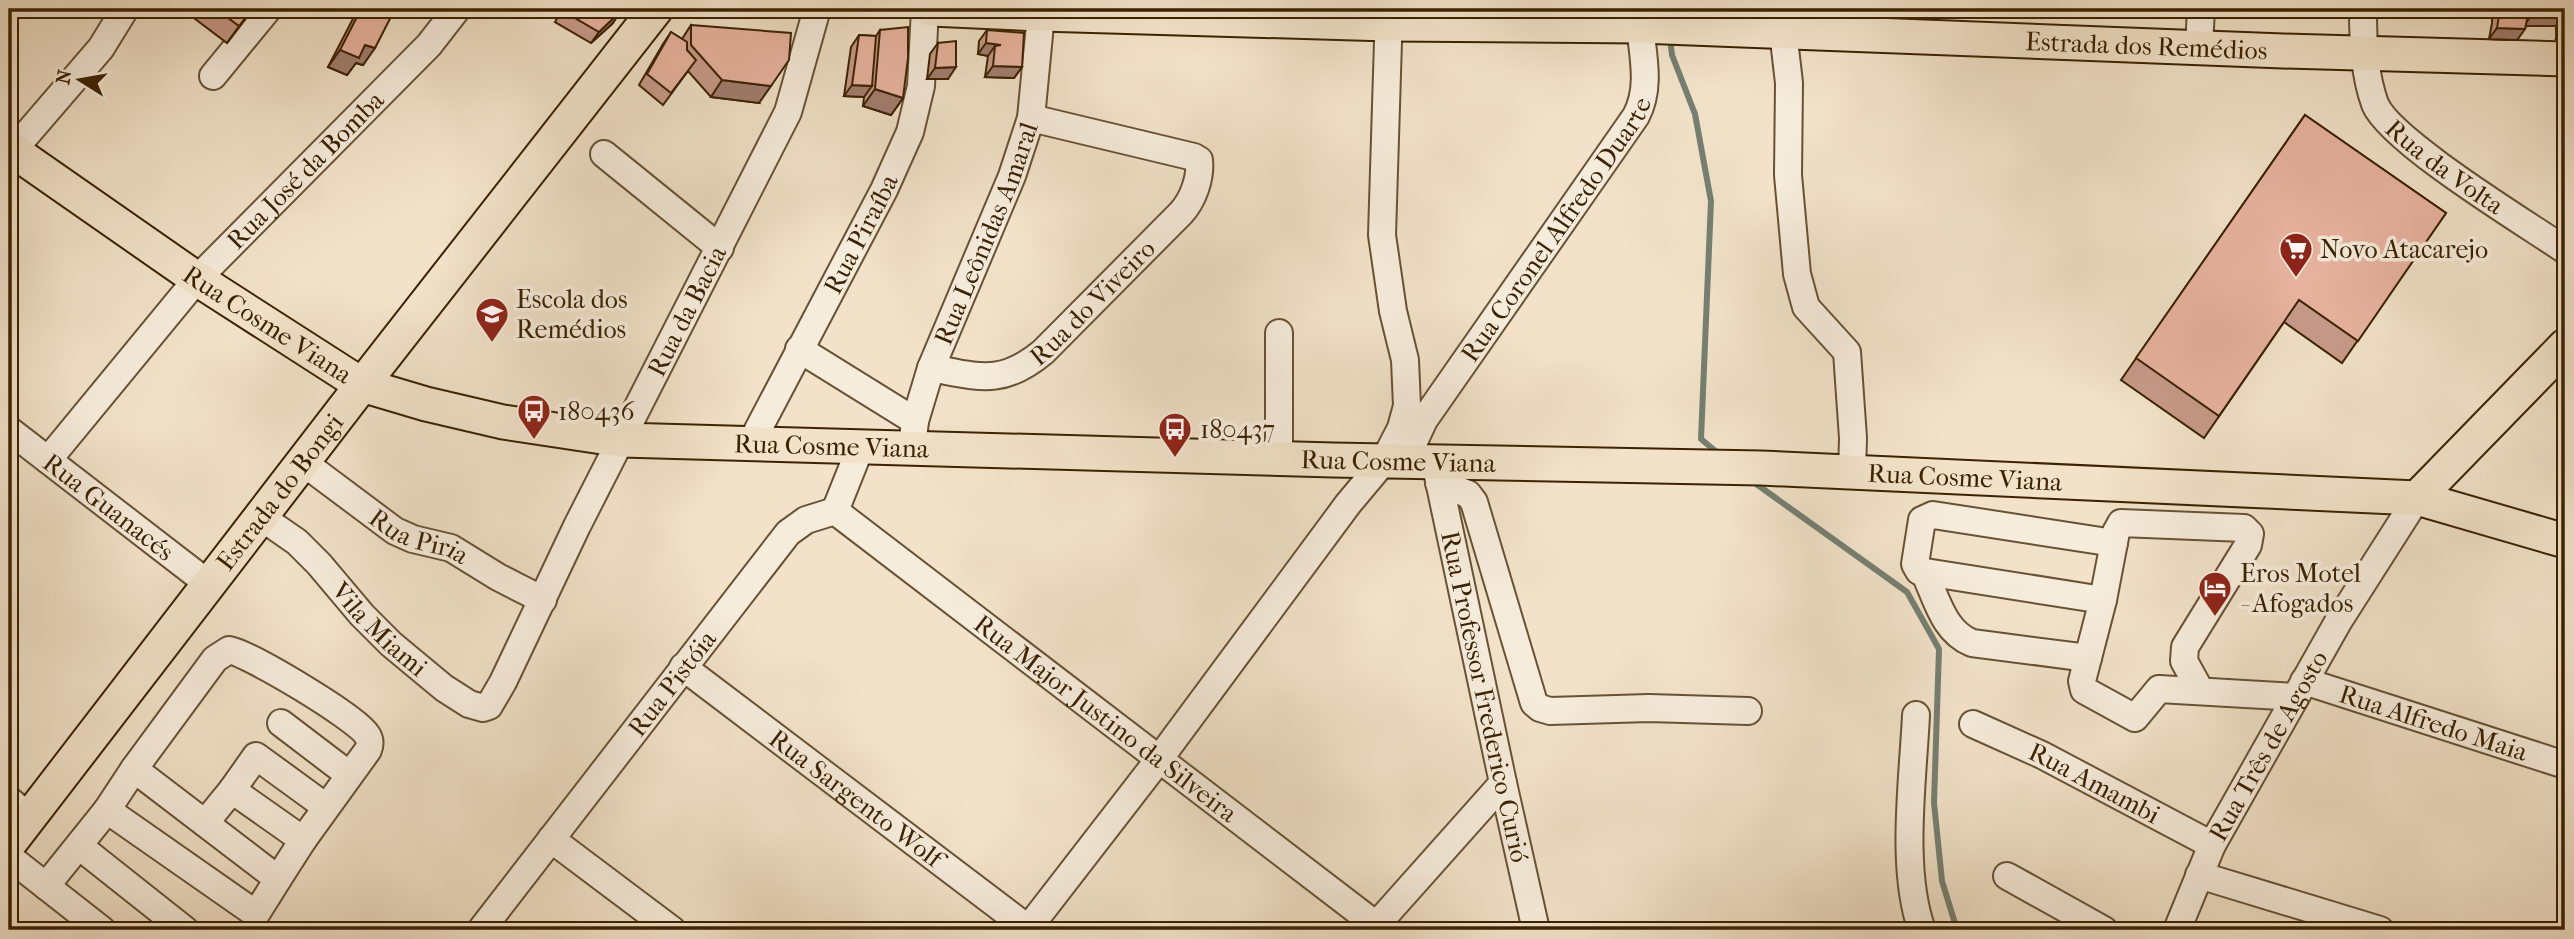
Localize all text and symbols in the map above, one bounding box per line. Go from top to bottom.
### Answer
street label: Estrada dos Remédios [2025,26,2268,66]
north arrow [46,46,116,116]
text: N [52,67,77,86]
street label: Rua José da Bomba [220,84,391,256]
street label: Rua Coronel Alfredo Duarte [1454,94,1658,368]
street label: Rua da Volta [2379,113,2510,222]
street label: Rua Leônidas Amaral [928,118,1045,350]
street label: Rua Piraíba [817,169,905,299]
supermarket icon: Novo Atacarejo [2277,230,2315,279]
street label: Rua do Viveiro [1024,233,1162,372]
place label: Novo Atacarejo [2320,234,2488,265]
street label: Rua da Bacia [641,240,734,382]
street label: Rua Cosme Viana [177,259,358,391]
place label: Escola dos Remédios [516,284,628,345]
school or university icon: Escola dos Remédios [473,295,511,344]
bus stop icon: 180436 [515,392,553,441]
place label: 180436 [558,396,635,427]
street label: Estrada do Bongi [210,408,350,577]
bus stop icon: 180437 [1156,410,1194,459]
place label: 180437 [1200,414,1275,445]
street label: Rua Cosme Viana [734,428,930,465]
street label: Rua Cosme Viana [1300,444,1497,479]
street label: Rua Guanacés [37,447,180,568]
street label: Rua Cosme Viana [1867,458,2064,498]
street label: Rua Piria [363,502,475,572]
street label: Rua Professor Frederico Curió [1434,528,1535,865]
place label: Eros Motel - Afogados [2240,558,2361,619]
hotel icon: Eros Motel - Afogados [2196,569,2234,618]
street label: Vila Miami [324,575,433,684]
street label: Rua Major Justino da Silveira [968,608,1244,830]
street label: Rua Pistóia [622,623,724,743]
street label: Rua Três de Agosto [2202,645,2335,847]
street label: Rua Alfredo Maia [2335,678,2532,768]
street label: Rua Sargento Wolf [763,723,953,877]
street label: Rua Amambi [2024,736,2165,831]

